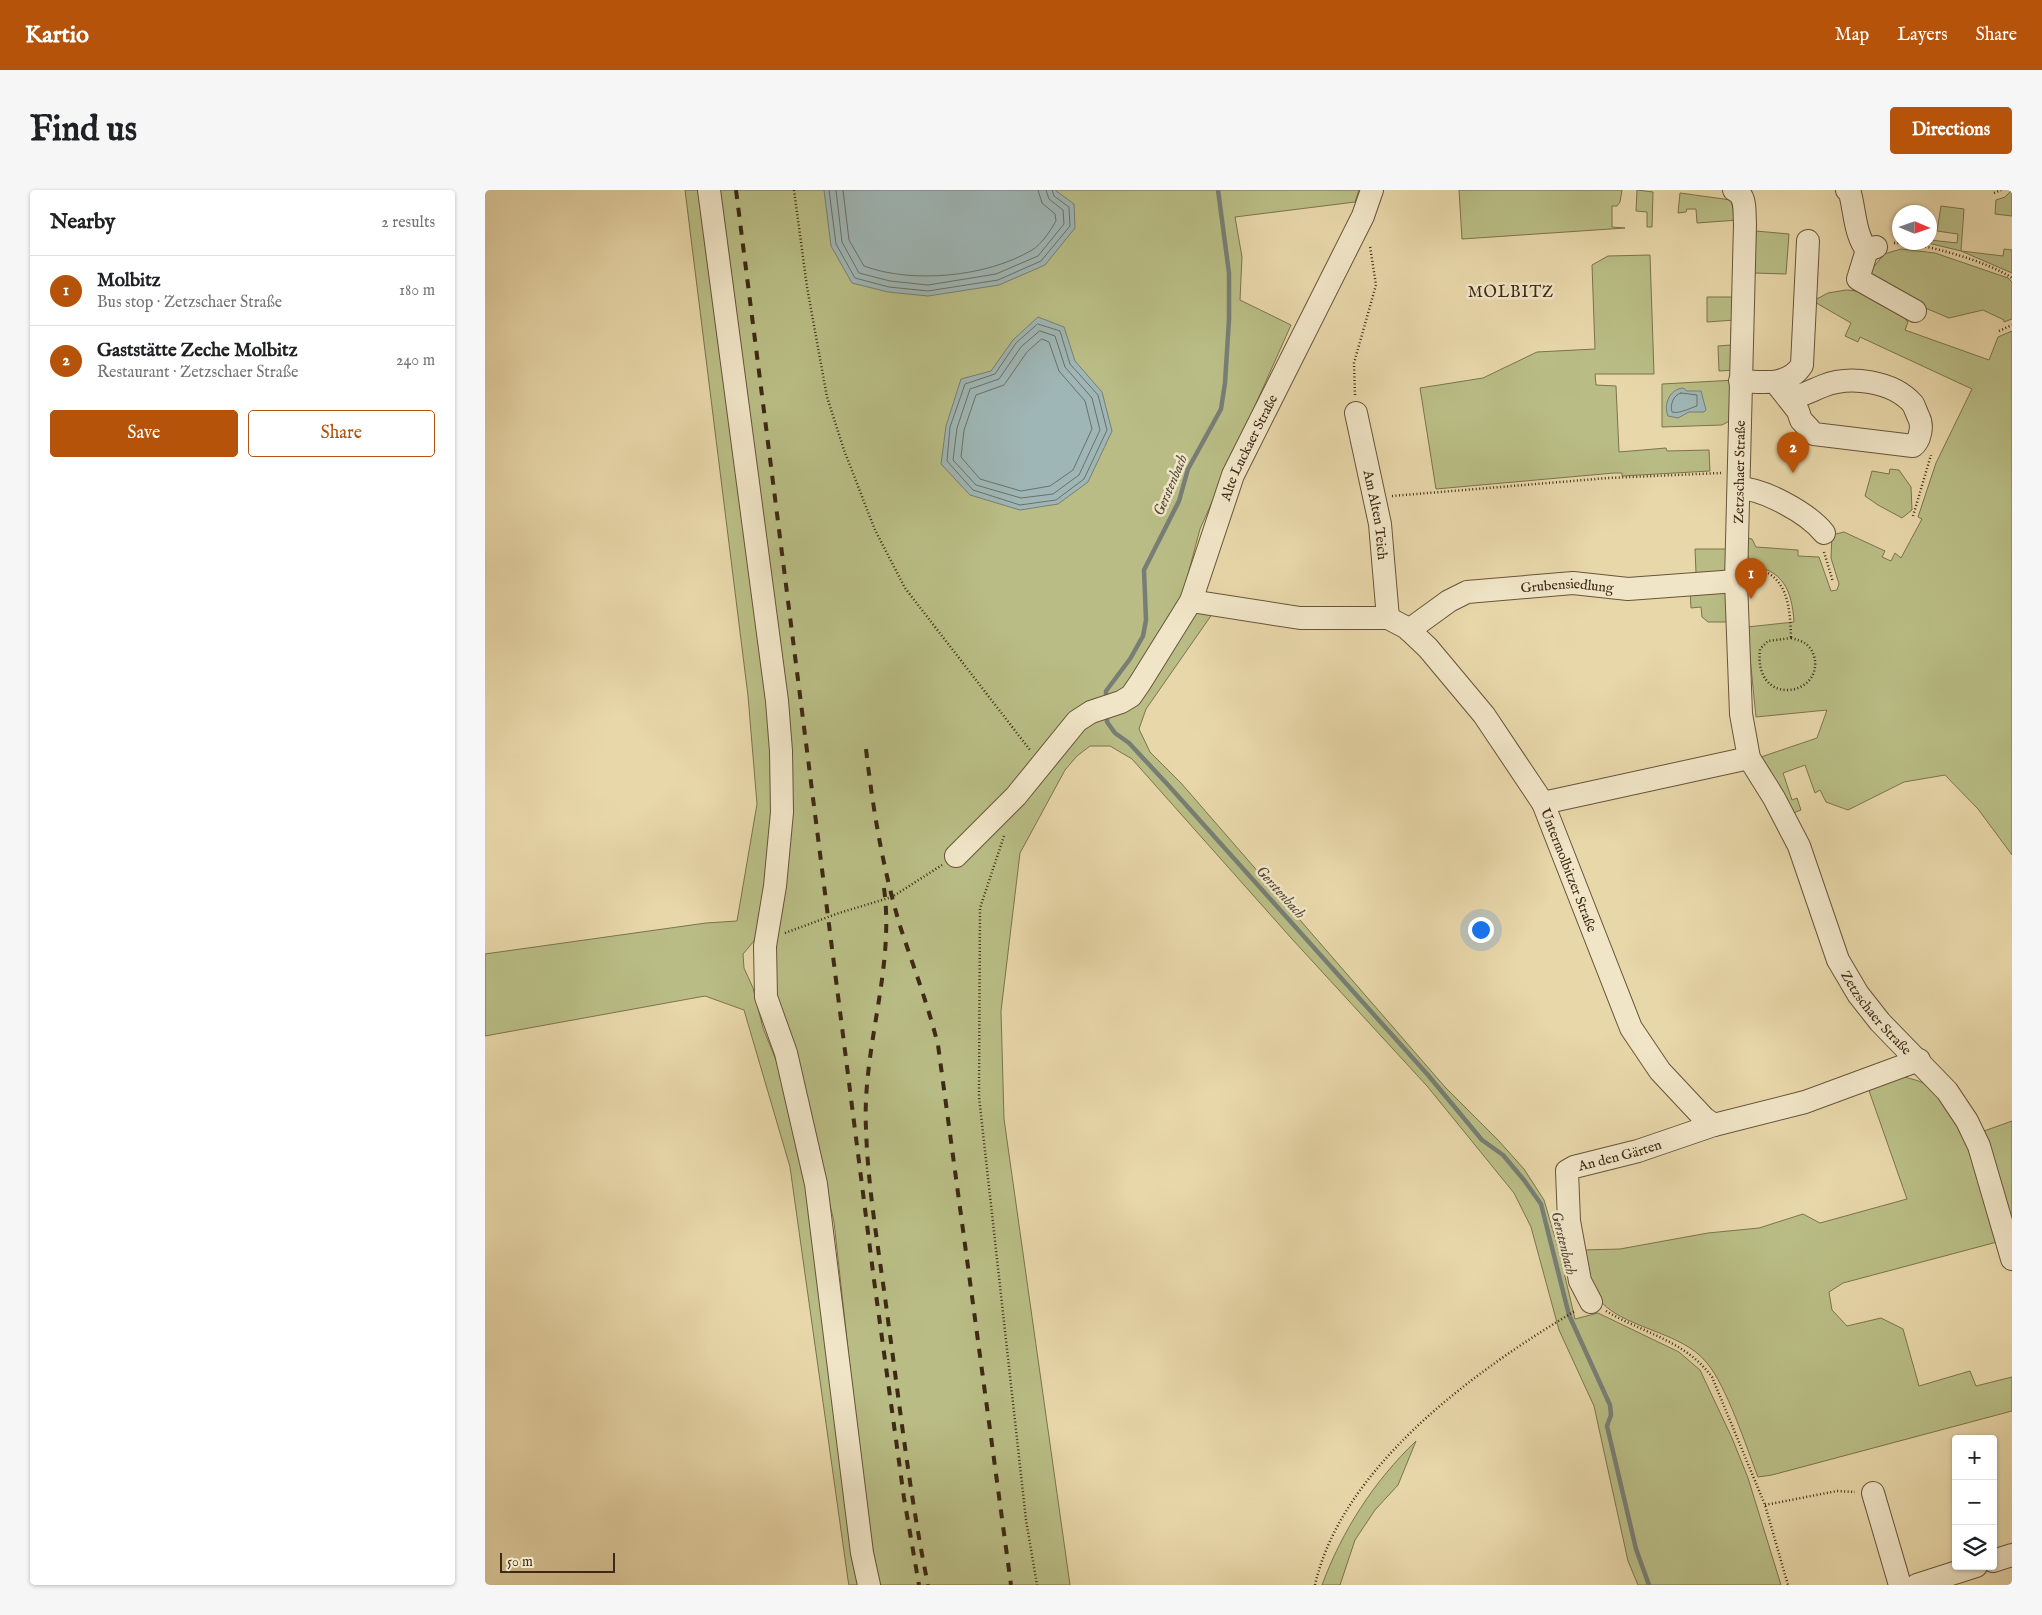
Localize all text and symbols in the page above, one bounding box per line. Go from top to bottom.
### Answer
text: Kartio [25,20,89,51]
text: Map [1835,24,1869,47]
text: Layers [1897,24,1948,47]
text: Share [1976,24,2017,47]
button: Directions [1890,107,2012,154]
text: Find us [30,108,137,153]
north arrow [1892,205,1937,250]
text: Nearby [50,209,115,236]
text: 2 results [381,213,435,233]
text: Molbitz [97,269,160,293]
text: 1 [63,281,69,301]
text: 180 m [399,281,435,301]
district label: MOLBITZ [1468,283,1554,303]
text: Bus stop · Zetzschaer Straße [97,293,282,313]
text: Gaststätte Zeche Molbitz [97,339,297,363]
text: 2 [62,351,70,371]
text: 240 m [396,351,435,371]
text: Restaurant · Zetzschaer Straße [97,363,298,383]
street label: Alte Luckaer Straße [1217,391,1282,504]
button: Save [50,410,238,457]
button: Share [248,410,435,457]
street label: Zetzschaer Straße [1730,420,1750,524]
pin: 2 [1777,432,1809,473]
water label: Gerstenbach [1149,451,1192,519]
street label: Am Alten Teich [1358,467,1391,561]
pin: 1 [1735,558,1767,599]
street label: Grubensiedlung [1520,575,1615,597]
street label: Untermolbitzer Straße [1536,806,1601,935]
water label: Gerstenbach [1252,862,1310,923]
your location [1468,917,1494,943]
street label: Zetzschaer Straße [1836,968,1915,1059]
street label: An den Gärten [1575,1135,1664,1176]
water label: Gerstenbach [1546,1209,1581,1278]
map controls [1952,1435,1997,1570]
button: + [1952,1435,1997,1480]
button: − [1952,1480,1997,1525]
button: layers [1952,1525,1997,1570]
scale bar [500,1550,615,1573]
text: 50 m [507,1553,533,1571]

